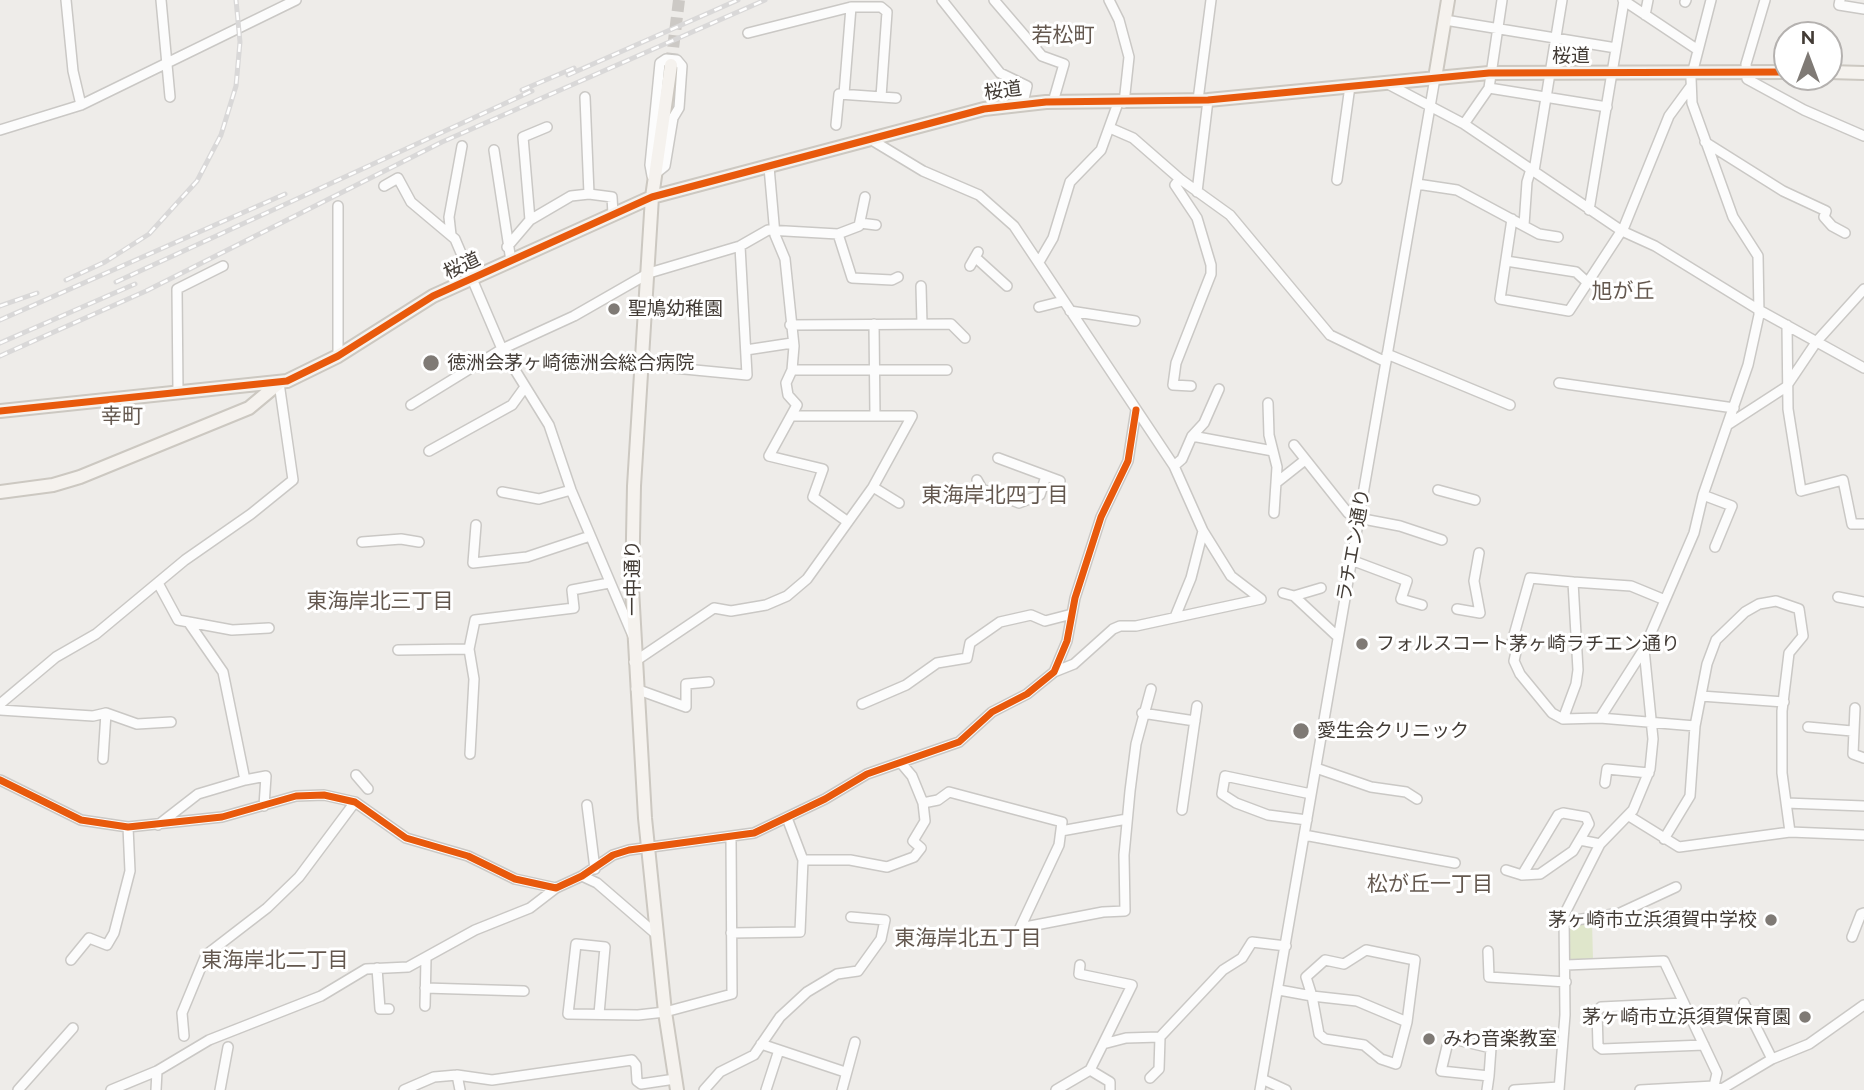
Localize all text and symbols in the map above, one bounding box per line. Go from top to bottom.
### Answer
north arrow [1773,21,1843,91]
district label: 若松町 [1032,23,1094,49]
text: N [1801,26,1815,48]
street label: 桜道 [1552,45,1590,67]
street label: 桜道 [983,77,1023,105]
street label: 桜道 [440,248,484,284]
district label: 旭が丘 [1592,279,1654,305]
place label: 聖鳩幼稚園 [628,298,723,320]
marker: 聖鳩幼稚園 [606,301,622,317]
place label: 徳洲会茅ヶ崎徳洲会総合病院 [447,352,694,374]
marker: 徳洲会茅ヶ崎徳洲会総合病院 [421,353,441,373]
district label: 幸町 [101,404,143,430]
district label: 東海岸北四丁目 [922,483,1068,509]
street label: ラチエン通り [1333,487,1375,603]
street label: 一中通り [622,540,644,616]
district label: 東海岸北三丁目 [307,589,453,615]
place label: フォルスコート茅ヶ崎ラチエン通り [1376,633,1680,655]
marker: フォルスコート茅ヶ崎ラチエン通り [1354,636,1370,652]
place label: 愛生会クリニック [1317,720,1469,742]
marker: 愛生会クリニック [1291,721,1311,741]
district label: 松が丘一丁目 [1367,872,1493,898]
place label: 茅ヶ崎市立浜須賀中学校 [1548,909,1757,931]
marker: 茅ヶ崎市立浜須賀中学校 [1763,912,1779,928]
district label: 東海岸北五丁目 [895,926,1041,952]
district label: 東海岸北二丁目 [202,948,348,974]
place label: 茅ヶ崎市立浜須賀保育園 [1582,1006,1791,1028]
marker: 茅ヶ崎市立浜須賀保育園 [1797,1009,1813,1025]
place label: みわ音楽教室 [1443,1028,1557,1050]
marker: みわ音楽教室 [1421,1031,1437,1047]

